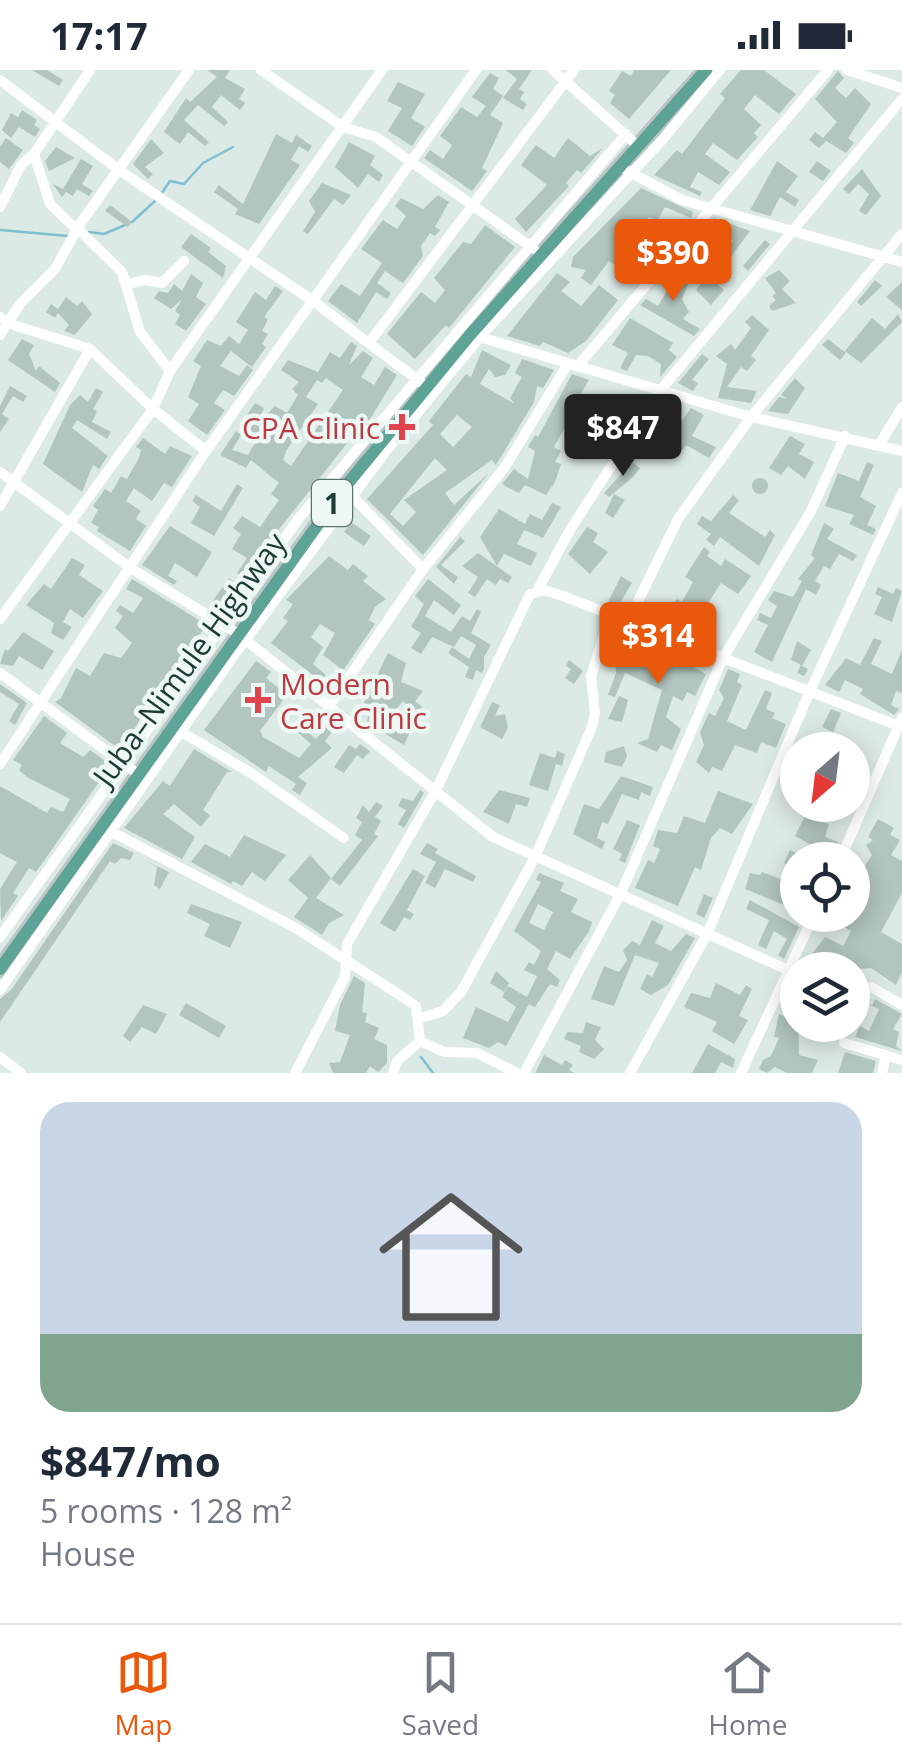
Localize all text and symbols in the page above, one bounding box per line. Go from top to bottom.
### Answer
text: 17:17 [50,9,148,61]
pin: $390 [614,219,732,304]
text: $390 [636,230,710,273]
pin: $847 [564,394,682,479]
text: $847 [586,405,660,448]
place label: CPA Clinic [242,407,380,448]
marker: CPA Clinic [389,414,415,440]
road number: 1 [312,480,352,526]
street label: Juba–Nimule Highway [81,523,296,797]
pin: $314 [599,602,717,687]
text: $314 [621,613,695,656]
place label: Modern Care Clinic [280,663,427,738]
marker: Modern Care Clinic [245,687,271,713]
north arrow [780,732,870,822]
map controls [780,732,870,1042]
button: locate [780,842,870,932]
button: layers [780,952,870,1042]
icon: home [361,1167,541,1347]
text: $847/mo [40,1432,221,1489]
text: 5 rooms · 128 m² [40,1489,292,1532]
text: House [40,1532,136,1575]
tab: Map [115,1645,172,1743]
tab: Saved [401,1645,479,1743]
tab: Home [708,1645,787,1743]

